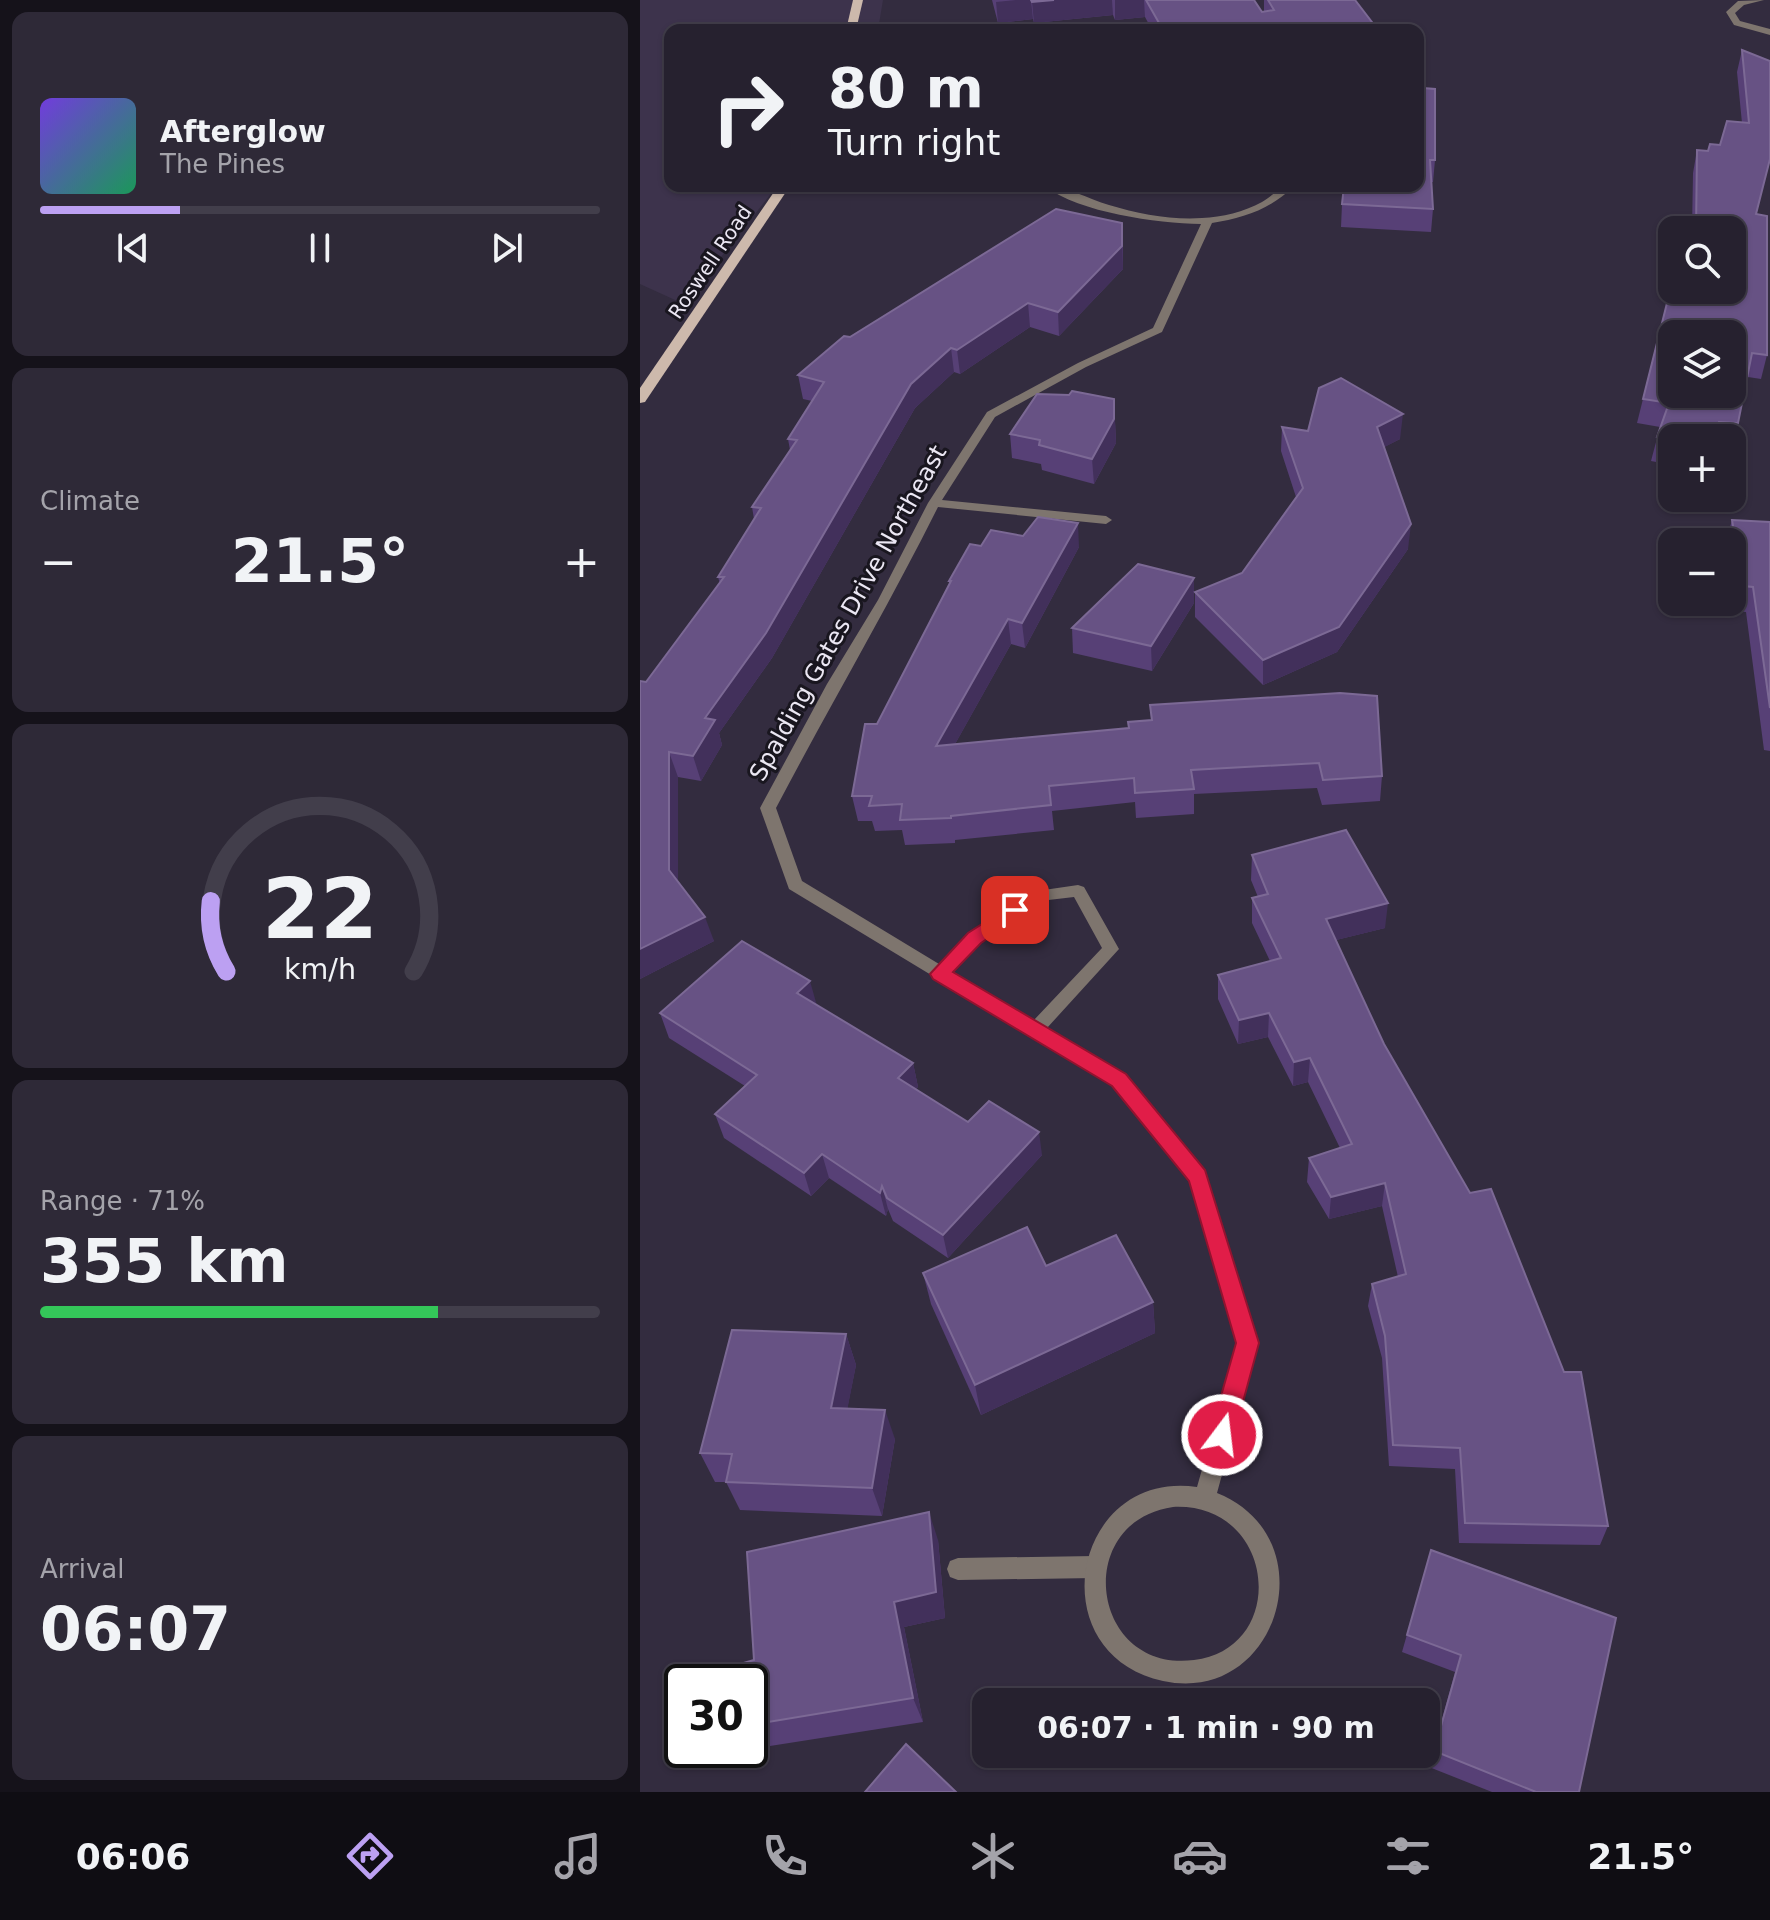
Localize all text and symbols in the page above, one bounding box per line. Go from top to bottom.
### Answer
text: 80 m [828,55,984,120]
icon: right [696,56,800,160]
text: Afterglow [160,114,326,149]
text: Turn right [828,122,1000,163]
text: The Pines [160,149,285,179]
street label: Roswell Road [663,201,757,323]
map controls [1658,216,1746,616]
button: search [1658,216,1746,304]
icon: previous [111,226,155,270]
icon: pause [298,226,342,270]
icon: next [485,226,529,270]
button: layers [1658,320,1746,408]
button: + [1658,424,1746,512]
street label: Spalding Gates Drive Northeast [744,440,952,786]
text: Climate [40,486,140,516]
text: 21.5° [231,526,409,596]
button: − [1658,528,1746,616]
text: − [40,536,77,587]
text: + [563,536,600,587]
text: 22 [262,861,378,958]
pin [981,876,1049,944]
icon: arrive [993,888,1037,932]
text: km/h [284,952,356,986]
text: Range · 71% [40,1186,205,1216]
text: 355 km [40,1226,289,1296]
position arrow [1180,1393,1264,1477]
text: Arrival [40,1554,124,1584]
text: 06:07 [40,1594,231,1664]
speed limit sign: 30 [664,1664,768,1768]
text: 06:07 · 1 min · 90 m [1037,1710,1375,1745]
icon: directions [342,1828,398,1884]
icon: music [550,1828,606,1884]
icon: phone [757,1828,813,1884]
icon: climate [965,1828,1021,1884]
icon: car [1172,1828,1228,1884]
icon: filters [1380,1828,1436,1884]
text: 06:06 [76,1836,190,1877]
text: 21.5° [1587,1836,1694,1877]

